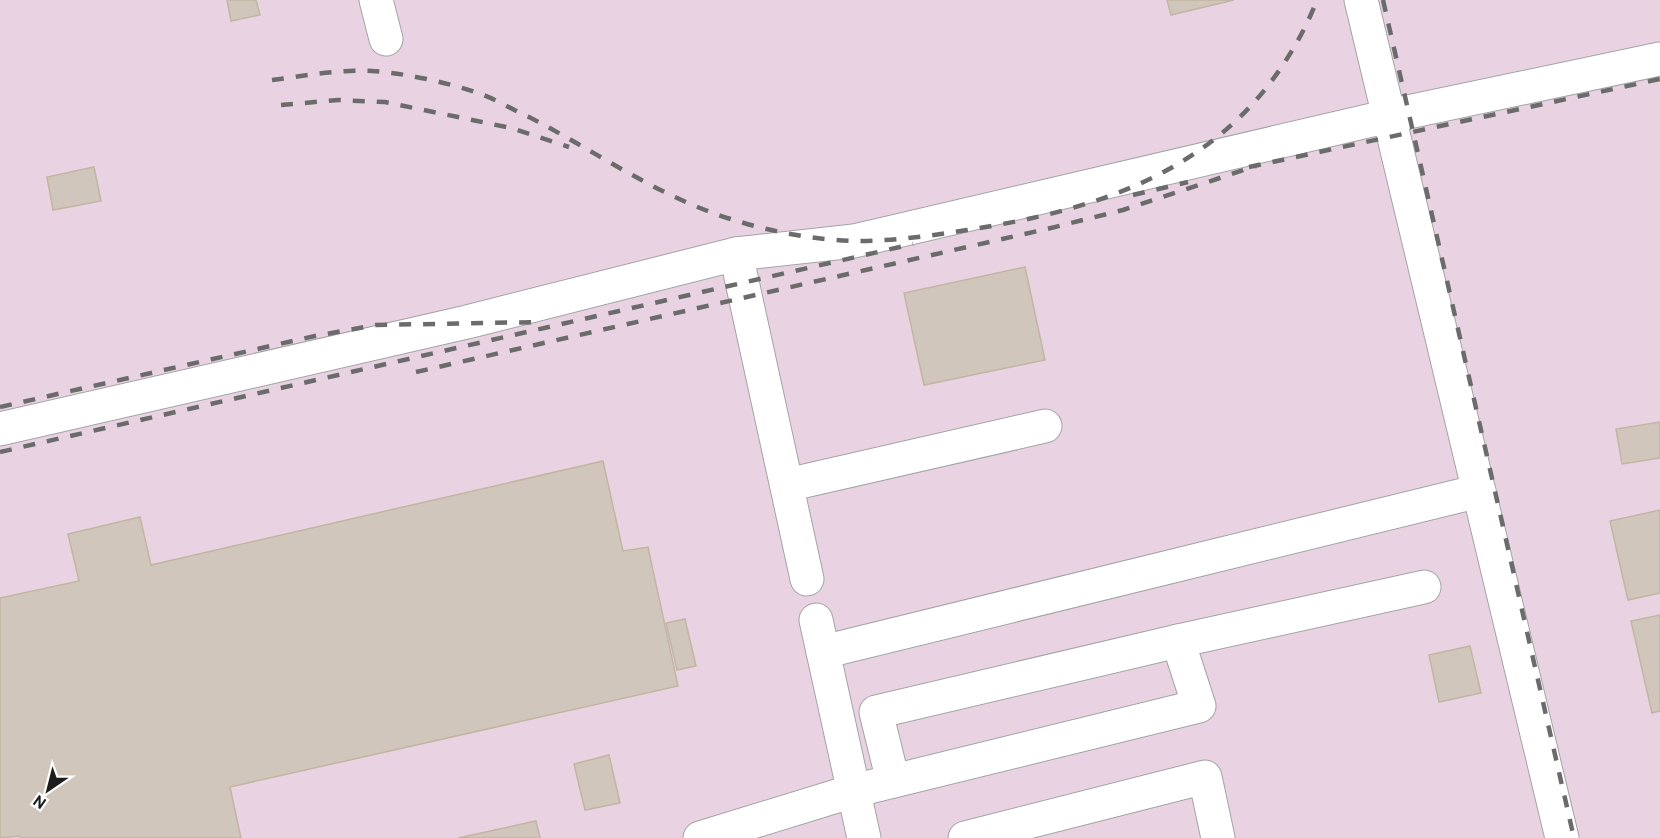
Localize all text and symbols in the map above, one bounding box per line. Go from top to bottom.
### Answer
north arrow [18,760,78,820]
text: N [30,789,51,812]

